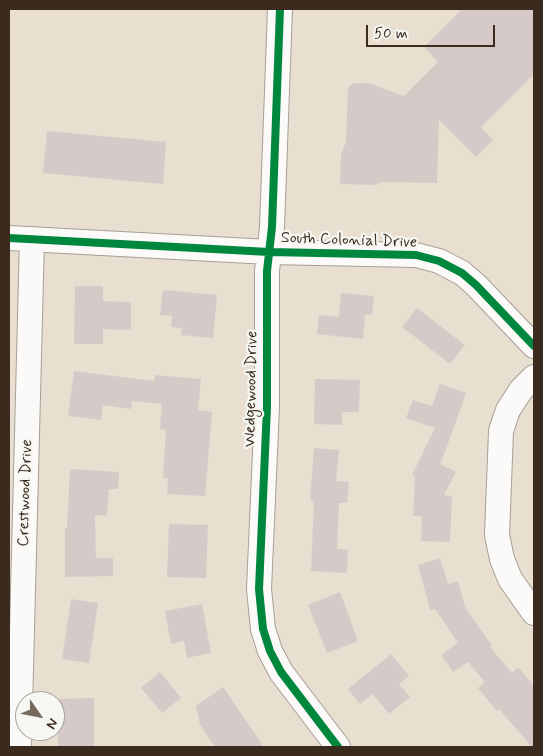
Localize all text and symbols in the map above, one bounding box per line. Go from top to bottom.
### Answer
scale bar [368,15,497,47]
text: 50 m [374,24,408,44]
street label: South Colonial Drive [281,229,417,253]
street label: Wedgewood Drive [241,331,263,447]
street label: Crestwood Drive [15,439,37,547]
north arrow [15,691,65,741]
text: N [42,715,62,732]

